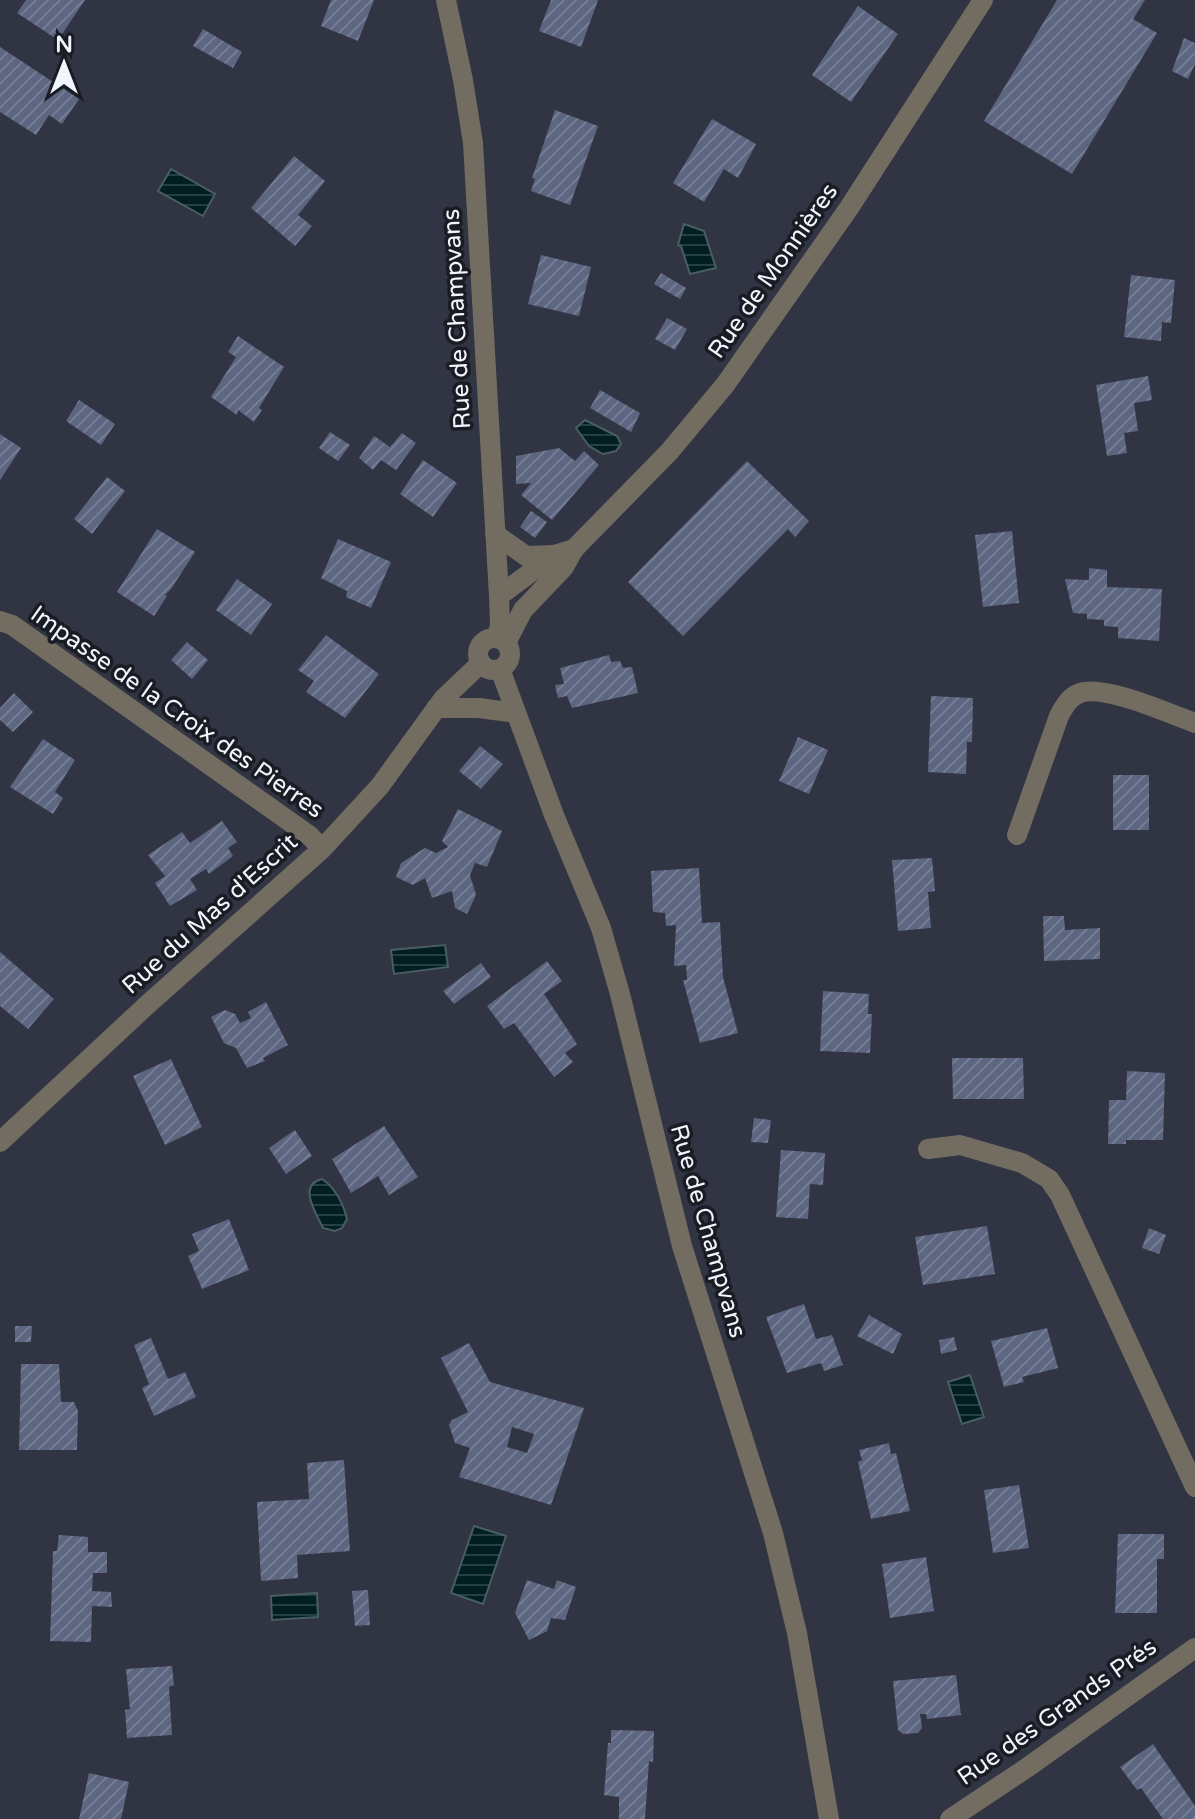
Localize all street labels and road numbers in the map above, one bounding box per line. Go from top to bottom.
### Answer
street label: Rue de Monnières [702,178,844,364]
street label: Rue de Champvans [437,208,477,430]
street label: Impasse de la Croix des Pierres [25,599,329,825]
street label: Rue du Mas d'Escrit [116,828,304,1000]
street label: Rue de Champvans [664,1121,752,1341]
street label: Rue des Grands Prés [952,1632,1162,1792]

